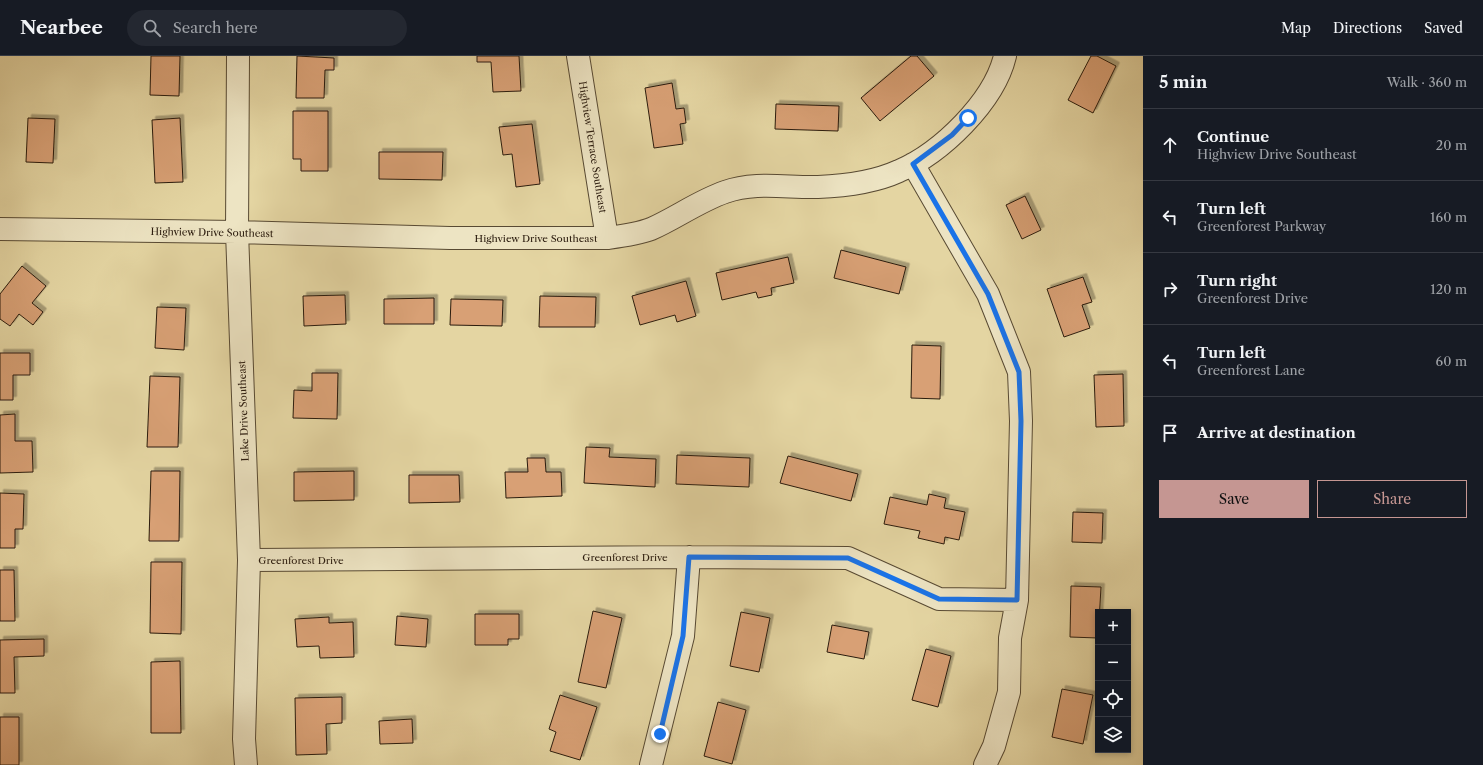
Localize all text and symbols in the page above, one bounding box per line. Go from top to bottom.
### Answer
search box [127,10,407,46]
text: Nearbee [20,16,103,39]
icon: search [141,17,163,39]
text: Search here [173,18,258,37]
text: Map [1281,19,1311,37]
text: Directions [1333,19,1402,37]
text: Saved [1424,19,1463,37]
text: 5 min [1159,72,1207,92]
text: Walk · 360 m [1387,74,1467,90]
street label: Highview Terrace Southeast [576,80,609,214]
route start [959,109,977,127]
text: Continue [1197,127,1269,146]
icon: ahead [1159,134,1181,156]
text: 20 m [1436,137,1467,153]
text: Highview Drive Southeast [1197,146,1357,162]
text: Turn left [1197,199,1266,218]
icon: left [1159,206,1181,228]
text: 160 m [1430,209,1467,225]
text: Greenforest Parkway [1197,218,1326,234]
street label: Highview Drive Southeast [150,225,274,240]
street label: Highview Drive Southeast [475,232,598,245]
text: Turn right [1197,271,1277,290]
icon: right [1159,278,1181,300]
text: 120 m [1430,281,1467,297]
text: Greenforest Drive [1197,290,1308,306]
text: Turn left [1197,343,1266,362]
icon: left [1159,350,1181,372]
text: 60 m [1436,353,1467,369]
street label: Lake Drive Southeast [235,360,252,462]
text: Greenforest Lane [1197,362,1305,378]
icon: arrive [1159,422,1181,444]
text: Arrive at destination [1197,423,1356,442]
button: Save [1159,480,1309,518]
button: Share [1317,480,1467,518]
street label: Greenforest Drive [582,551,668,564]
street label: Greenforest Drive [258,554,344,567]
map controls [1095,609,1131,753]
button: + [1095,609,1131,645]
button: − [1095,645,1131,681]
button: locate [1095,681,1131,717]
button: layers [1095,717,1131,753]
route end [651,725,669,743]

